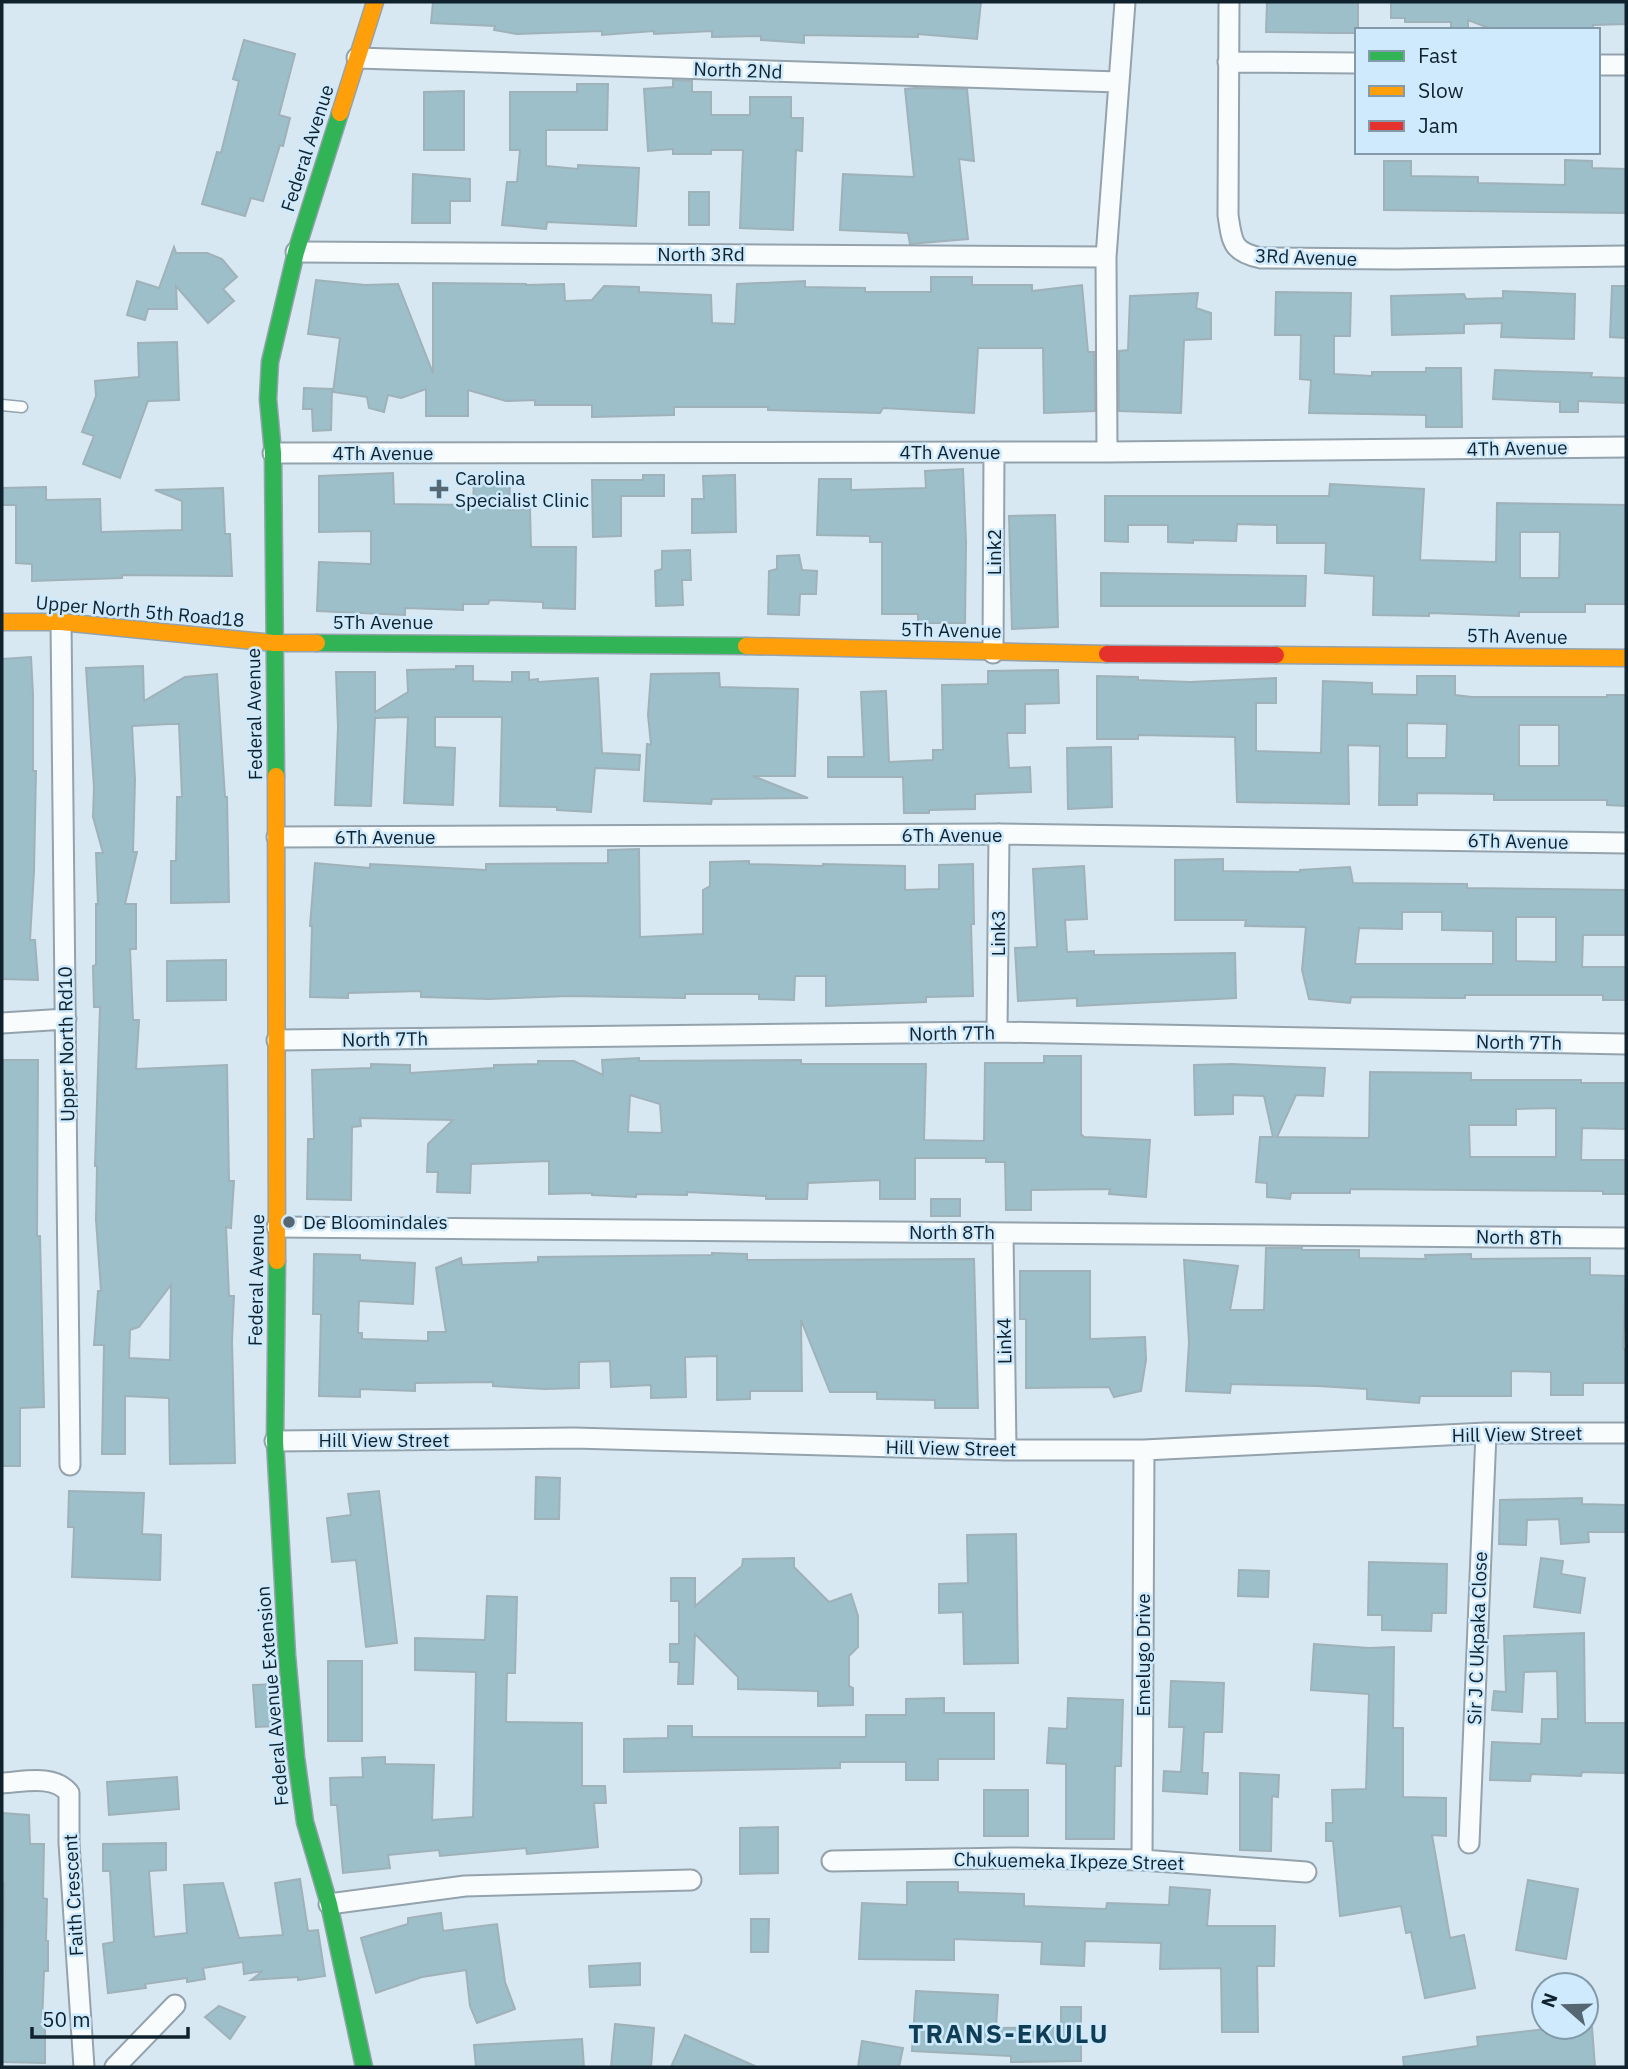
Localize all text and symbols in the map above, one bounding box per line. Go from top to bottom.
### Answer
legend [1355,28,1600,154]
text: Fast [1418,41,1458,69]
street label: North 2Nd [693,56,783,84]
text: Slow [1418,76,1464,104]
street label: Federal Avenue [275,81,339,215]
text: Jam [1418,111,1458,139]
street label: North 3Rd [657,242,745,266]
street label: 3Rd Avenue [1254,243,1358,271]
street label: 4Th Avenue [1466,435,1568,461]
street label: 4Th Avenue [900,440,1001,464]
street label: 4Th Avenue [333,441,434,465]
place label: Carolina Specialist Clinic [455,466,589,512]
marker: Carolina Specialist Clinic [429,479,449,499]
street label: Link2 [982,529,1006,575]
street label: Upper North 5th Road18 [34,590,246,632]
street label: 5Th Avenue [333,610,434,634]
street label: 5Th Avenue [900,617,1002,643]
street label: 5Th Avenue [1466,623,1568,649]
street label: Federal Avenue [241,648,267,780]
street label: 6Th Avenue [902,823,1003,847]
street label: 6Th Avenue [335,825,436,849]
street label: 6Th Avenue [1467,828,1569,854]
street label: Link3 [986,910,1010,956]
street label: Upper North Rd10 [53,966,79,1122]
street label: North 7Th [909,1020,995,1046]
street label: North 7Th [342,1026,428,1052]
street label: North 7Th [1476,1029,1562,1055]
place label: De Bloomindales [303,1210,448,1234]
street label: Federal Avenue [243,1214,269,1346]
marker: De Bloomindales [281,1214,297,1230]
street label: North 8Th [909,1220,995,1244]
street label: North 8Th [1476,1224,1562,1250]
street label: Link4 [992,1318,1016,1364]
street label: Hill View Street [1451,1421,1583,1447]
street label: Hill View Street [319,1428,449,1452]
street label: Hill View Street [885,1435,1017,1461]
street label: Sir J C Ukpaka Close [1462,1551,1492,1725]
street label: Federal Avenue Extension [250,1585,294,1807]
street label: Emelugo Drive [1131,1593,1155,1717]
street label: Faith Crescent [58,1833,88,1957]
street label: Chukuemeka Ikpeze Street [953,1847,1185,1875]
north arrow [1530,1971,1600,2041]
text: N [1535,1990,1563,2011]
scale bar [32,1996,187,2040]
text: 50 m [42,2005,91,2033]
district label: TRANS-EKULU [908,2016,1110,2050]

